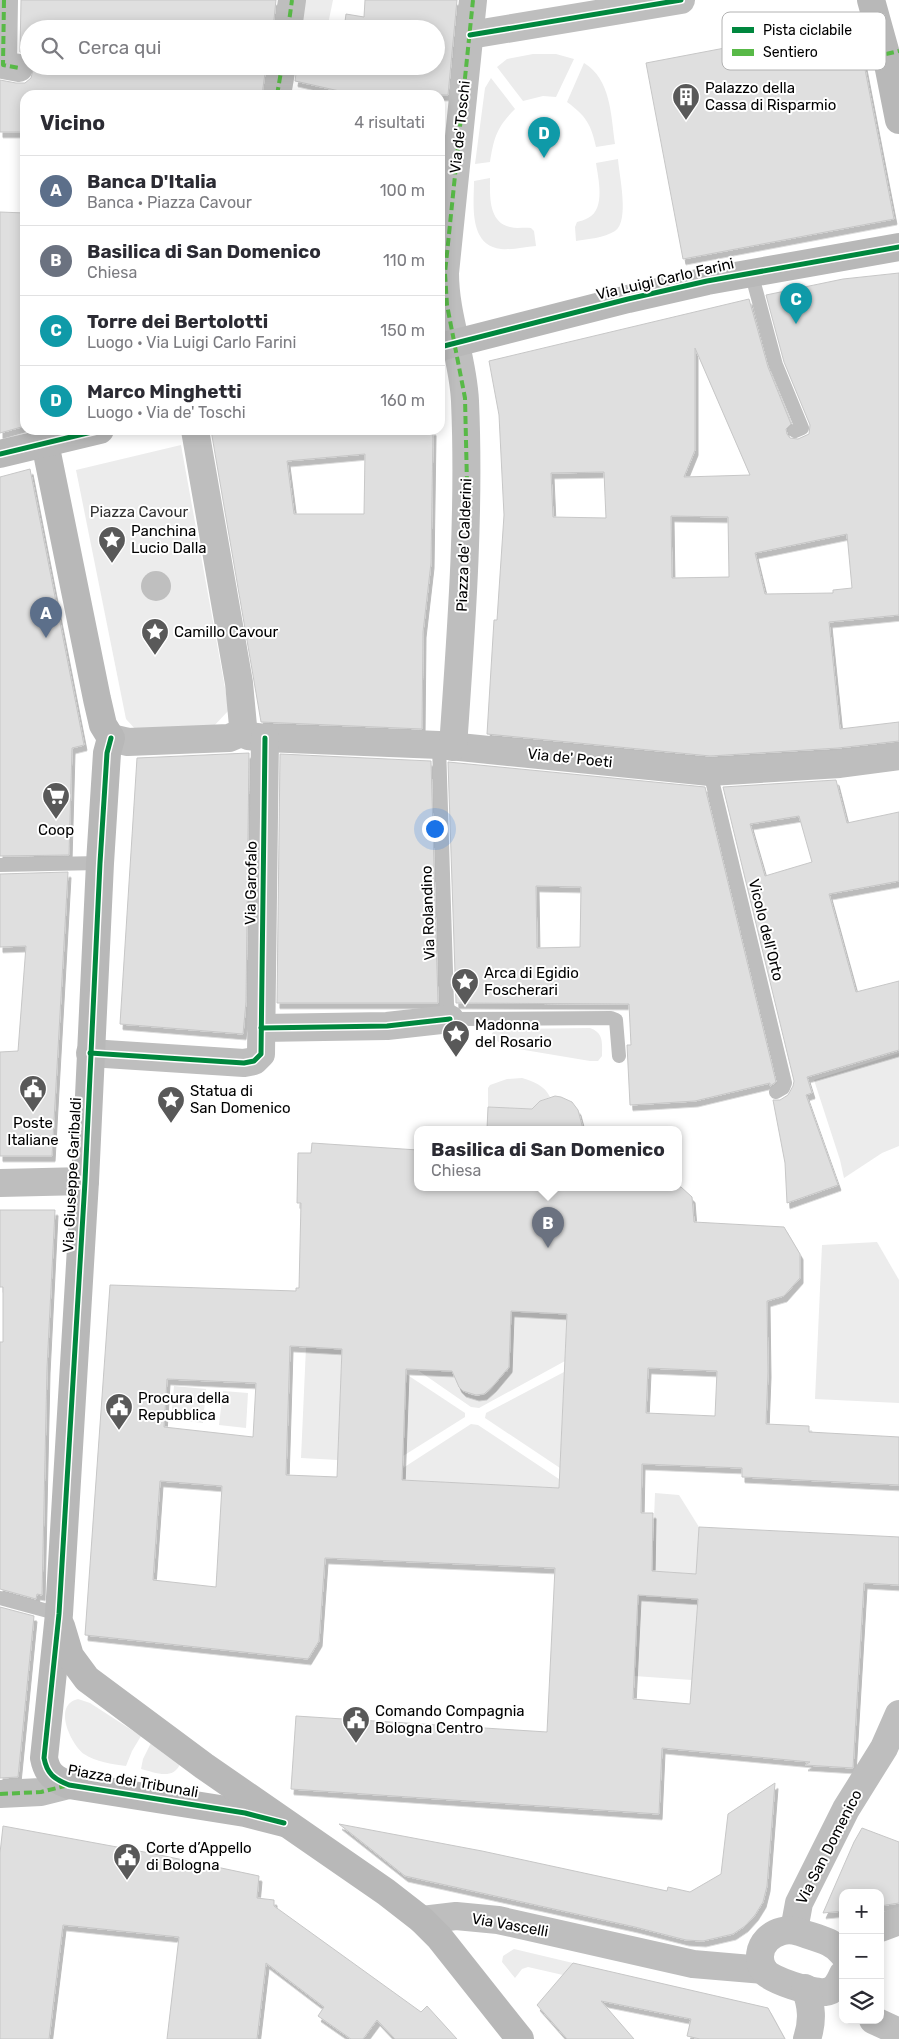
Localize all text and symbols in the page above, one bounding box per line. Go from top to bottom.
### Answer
legend [722,12,886,70]
search box [20,20,445,75]
text: Pista ciclabile [763,22,852,39]
icon: search [38,34,66,62]
text: Cerca qui [78,36,161,59]
text: Sentiero [763,44,818,61]
place label: Palazzo della Cassa di Risparmio [705,79,836,114]
street label: Via de' Toschi [446,80,474,174]
building icon: Palazzo della Cassa di Risparmio [671,82,701,121]
text: Vicino [40,110,105,135]
text: 4 risultati [354,113,425,132]
pin: D [528,117,560,158]
text: Banca D'Italia [87,170,217,193]
text: A [50,181,62,200]
text: 100 m [380,181,425,200]
text: Banca · Piazza Cavour [87,193,252,212]
text: Basilica di San Domenico [87,240,321,263]
text: B [50,251,62,270]
text: 110 m [383,251,425,270]
street label: Via Luigi Carlo Farini [594,254,736,304]
text: Chiesa [87,263,137,282]
pin: C [780,283,812,324]
text: Torre dei Bertolotti [87,310,268,333]
text: C [50,321,62,340]
text: 150 m [380,321,425,340]
text: Luogo · Via Luigi Carlo Farini [87,333,296,352]
text: Marco Minghetti [87,380,242,403]
text: D [50,391,62,410]
text: 160 m [380,391,425,410]
text: Luogo · Via de' Toschi [87,403,246,422]
street label: Piazza de' Calderini [453,478,475,612]
park label: Piazza Cavour [90,503,188,521]
place label: Panchina Lucio Dalla [131,522,207,557]
place icon: Panchina Lucio Dalla [97,525,127,564]
pin: A [30,597,62,638]
place icon: Camillo Cavour [140,617,170,656]
place label: Camillo Cavour [174,623,279,641]
street label: Via de' Poeti [527,745,613,771]
supermarket icon: Coop [41,781,71,820]
your location [422,816,448,842]
place label: Coop [38,821,74,839]
street label: Via Garofalo [241,841,261,925]
street label: Via Rolandino [417,865,439,961]
street label: Vicolo dell'Orto [745,877,787,983]
place label: Arca di Egidio Foscherari [484,964,579,999]
place icon: Arca di Egidio Foscherari [450,967,480,1006]
place label: Madonna del Rosario [475,1016,552,1051]
place icon: Madonna del Rosario [441,1019,471,1058]
public building icon: Poste Italiane [18,1074,48,1113]
place label: Statua di San Domenico [190,1082,291,1117]
place icon: Statua di San Domenico [156,1085,186,1124]
street label: Via Giuseppe Garibaldi [59,1097,85,1253]
place label: Poste Italiane [7,1114,59,1149]
popup [414,1126,682,1191]
text: Basilica di San Domenico [431,1138,665,1161]
text: Chiesa [431,1161,481,1180]
pin: B [532,1207,564,1248]
place label: Procura della Repubblica [138,1389,230,1424]
public building icon: Procura della Repubblica [104,1392,134,1431]
place label: Comando Compagnia Bologna Centro [375,1702,525,1737]
public building icon: Comando Compagnia Bologna Centro [341,1705,371,1744]
street label: Piazza dei Tribunali [66,1761,200,1801]
street label: Via San Domenico [792,1787,866,1907]
place label: Corte d’Appello di Bologna [146,1839,252,1874]
public building icon: Corte d’Appello di Bologna [112,1842,142,1881]
map controls [839,1889,884,2024]
button: + [839,1889,884,1934]
street label: Via Vascelli [470,1909,550,1941]
button: − [839,1934,884,1979]
button: layers [839,1979,884,2024]

